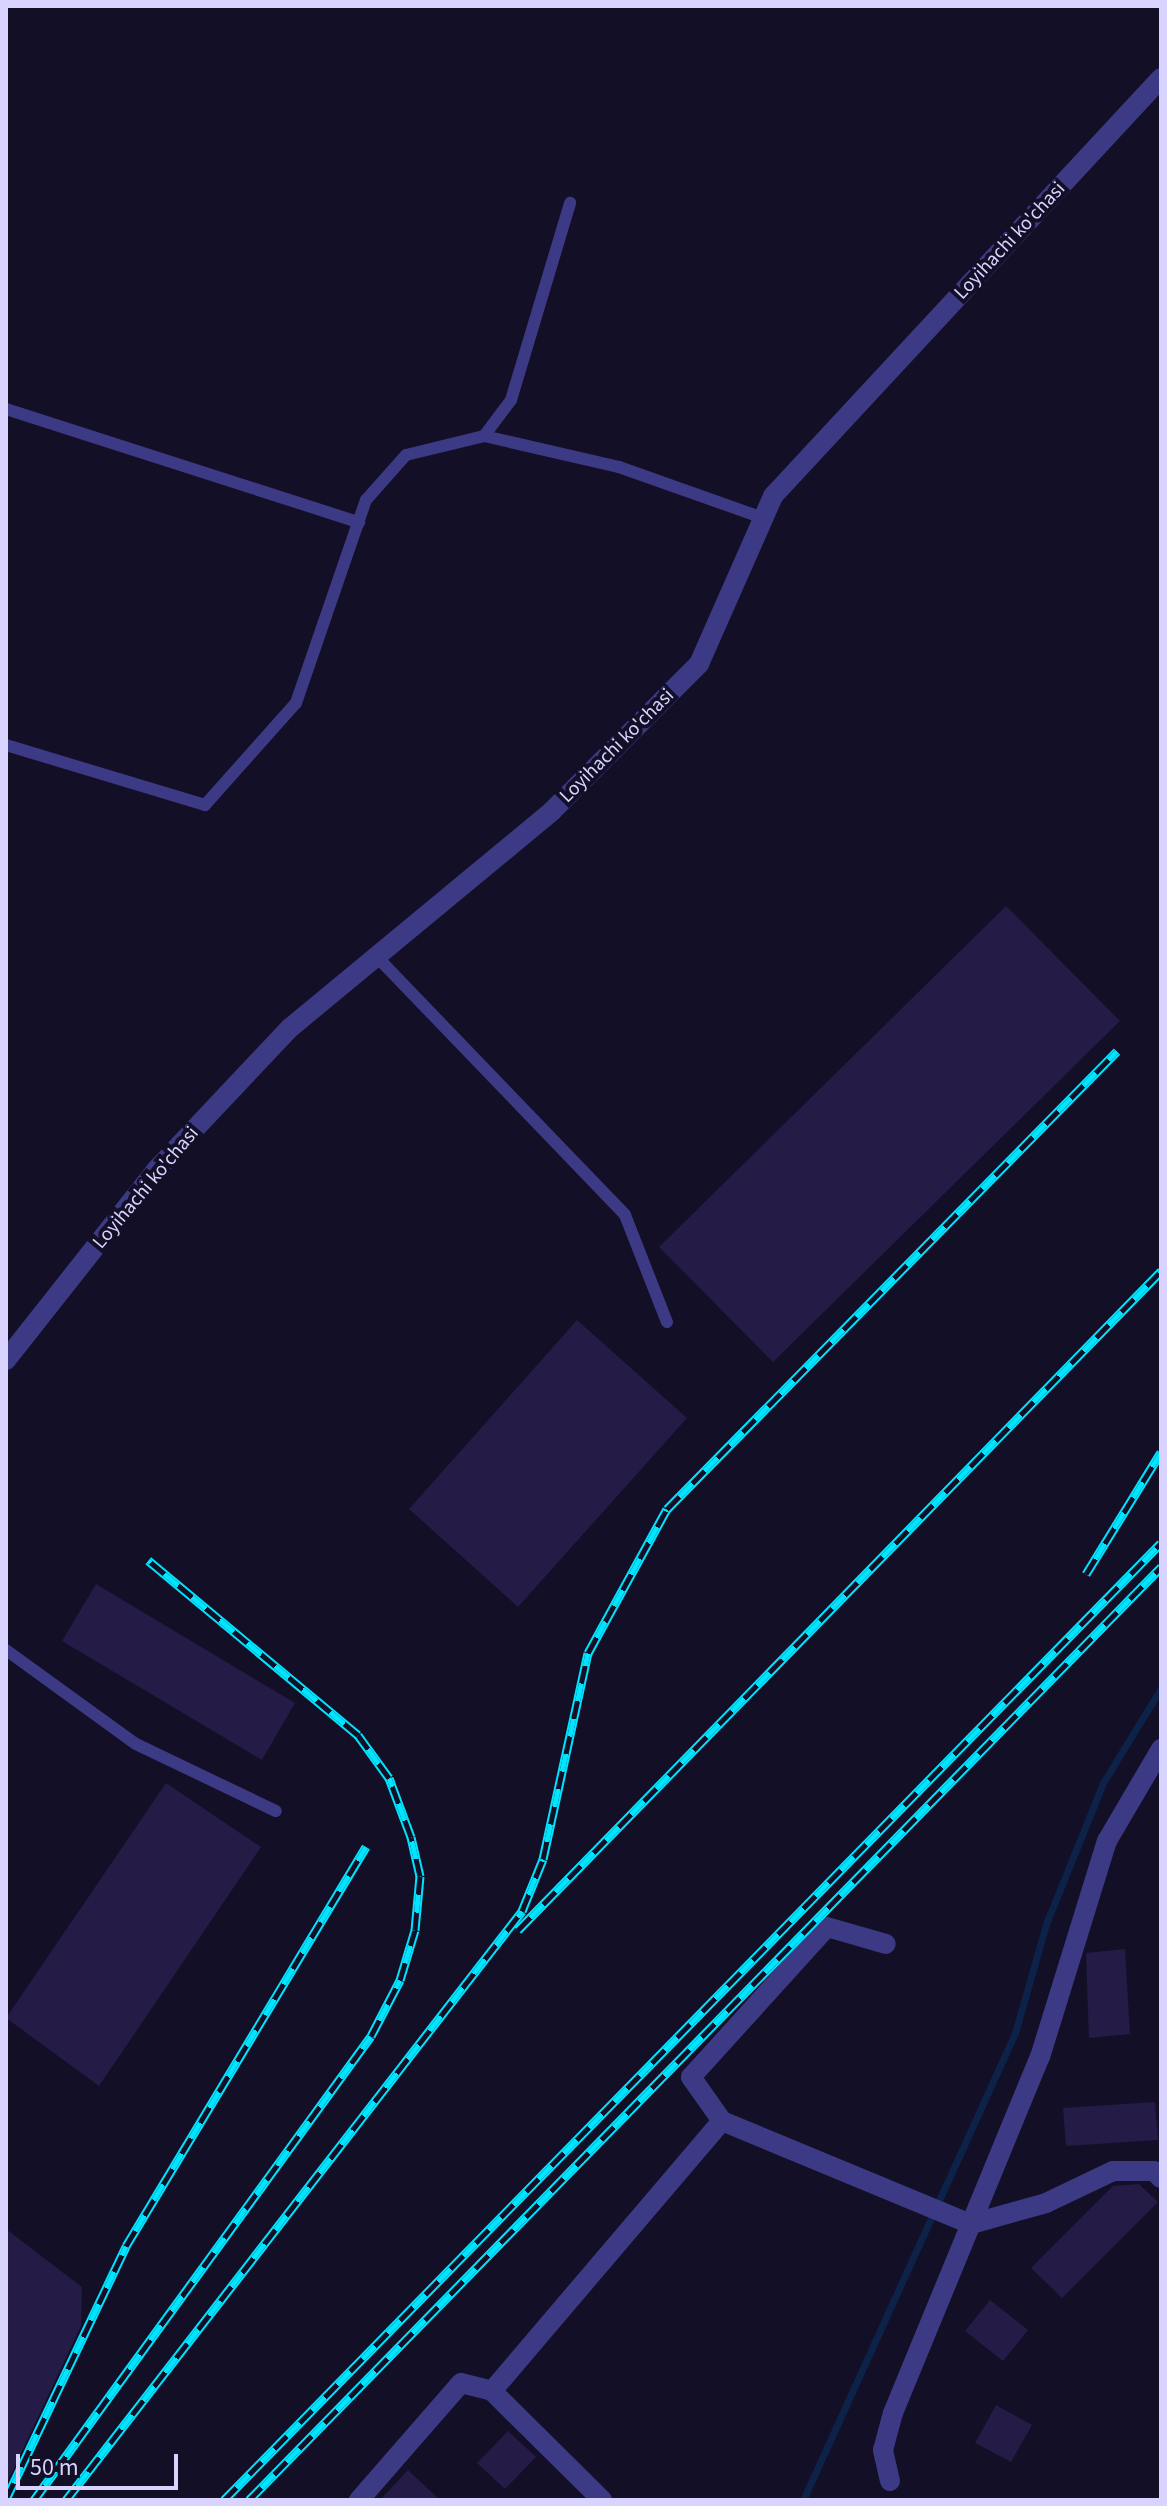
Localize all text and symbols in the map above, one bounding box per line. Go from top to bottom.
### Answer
street label: Loyihachi ko'chasi [949,177,1071,305]
street label: Loyihachi ko'chasi [555,684,679,808]
street label: Loyihachi ko'chasi [88,1122,204,1254]
scale bar [20,2438,182,2488]
text: 50 m [30,2450,79,2485]

